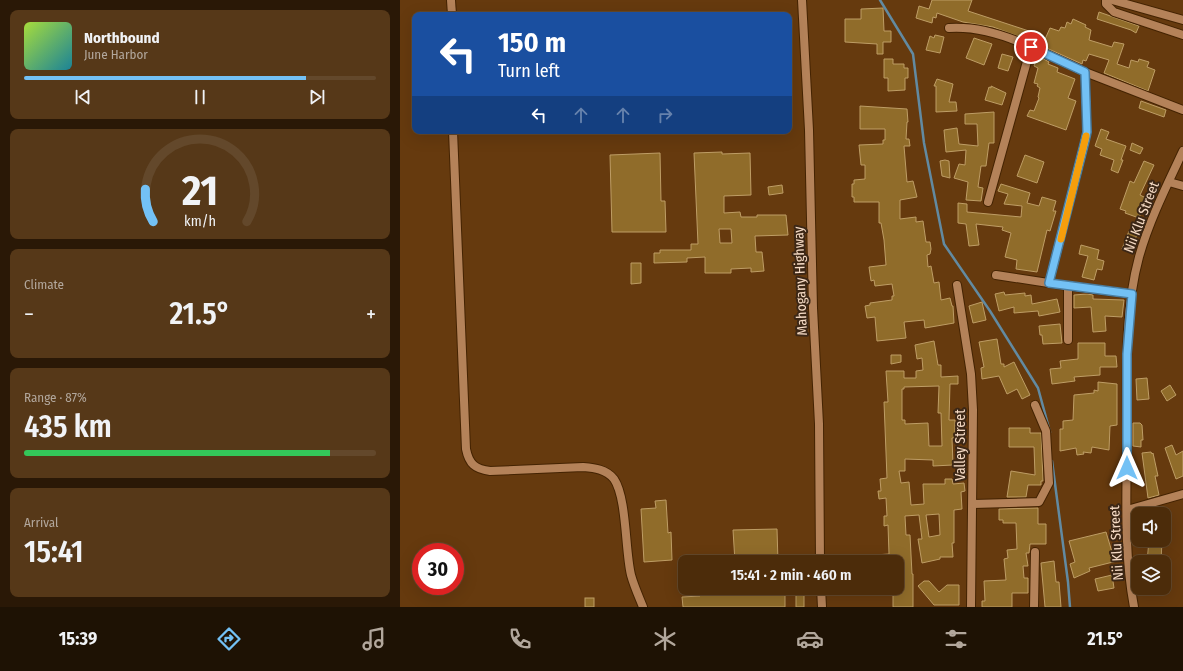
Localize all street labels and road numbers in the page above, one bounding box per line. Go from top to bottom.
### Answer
street label: Nii Klu Street [1120,179,1163,255]
street label: Mahogany Highway [790,225,811,336]
street label: Valley Street [952,409,969,481]
street label: Nii Klu Street [1106,505,1127,581]

